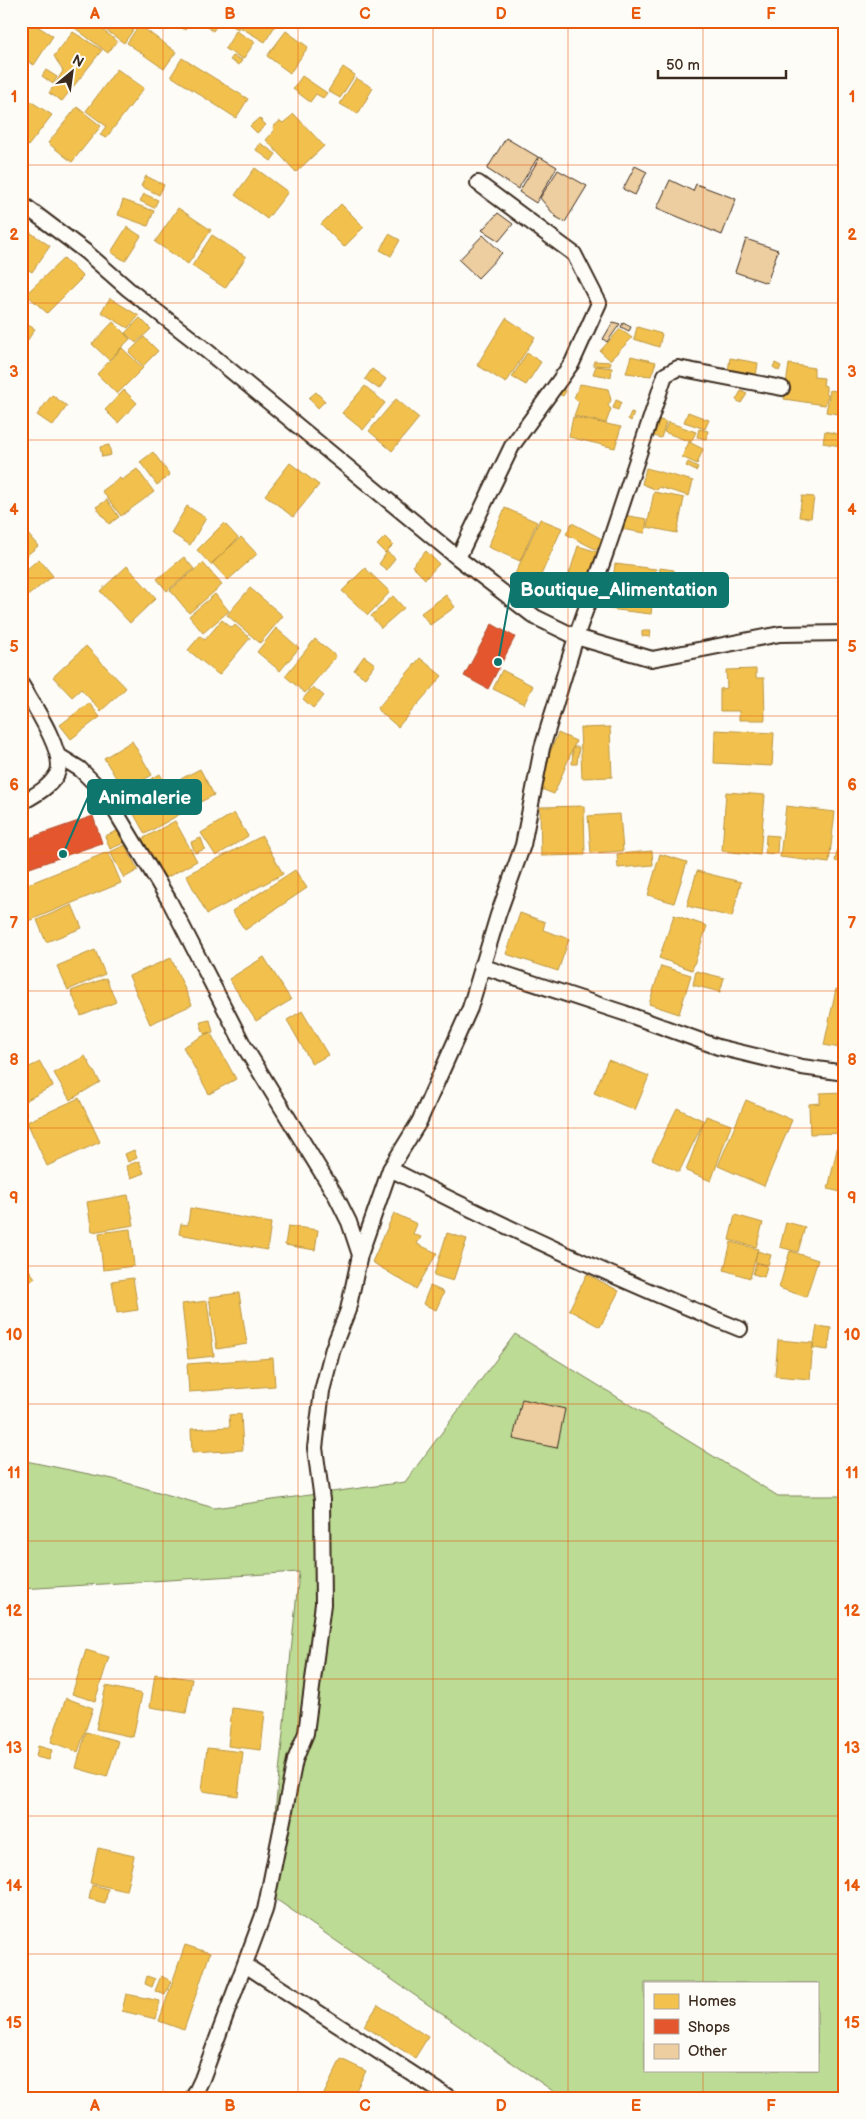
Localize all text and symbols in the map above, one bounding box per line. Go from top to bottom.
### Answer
text: A [89,5,100,24]
text: B [224,5,236,24]
text: C [359,5,371,24]
text: D [495,5,507,24]
text: E [631,5,641,24]
text: F [766,5,776,24]
north arrow [48,48,98,98]
scale bar [658,48,786,80]
text: N [69,51,87,71]
text: 50 m [666,56,700,75]
text: 1 [11,88,17,107]
text: 1 [849,88,855,107]
text: 2 [9,226,19,245]
text: 2 [847,226,857,245]
text: 3 [9,363,19,382]
text: 3 [847,363,857,382]
text: 4 [9,501,19,520]
text: 4 [847,501,857,520]
callout: Boutique_Alimentation [511,573,728,607]
text: Boutique_Alimentation [520,579,718,602]
text: 5 [9,638,19,657]
text: 5 [847,638,857,657]
text: 6 [9,776,19,795]
text: 6 [847,776,857,795]
callout: Animalerie [88,780,201,814]
text: Animalerie [98,787,191,810]
text: 7 [10,914,19,933]
text: 7 [848,914,857,933]
text: 8 [9,1051,19,1070]
text: 8 [847,1051,857,1070]
text: 9 [9,1189,19,1208]
text: 9 [847,1189,857,1208]
text: 10 [6,1326,22,1345]
text: 10 [844,1326,860,1345]
text: 11 [7,1464,21,1483]
text: 11 [845,1464,859,1483]
text: 12 [6,1602,23,1621]
text: 12 [844,1602,861,1621]
text: 13 [6,1739,22,1758]
text: 13 [844,1739,860,1758]
text: 14 [6,1877,23,1896]
text: 14 [844,1877,861,1896]
legend [644,1982,818,2072]
text: Homes [688,1992,737,2011]
text: 15 [6,2014,22,2033]
text: 15 [844,2014,860,2033]
text: Shops [688,2018,731,2037]
text: Other [688,2042,727,2061]
text: A [89,2097,100,2116]
text: B [224,2097,236,2116]
text: C [359,2097,371,2116]
text: D [495,2097,507,2116]
text: E [631,2097,641,2116]
text: F [766,2097,776,2116]

